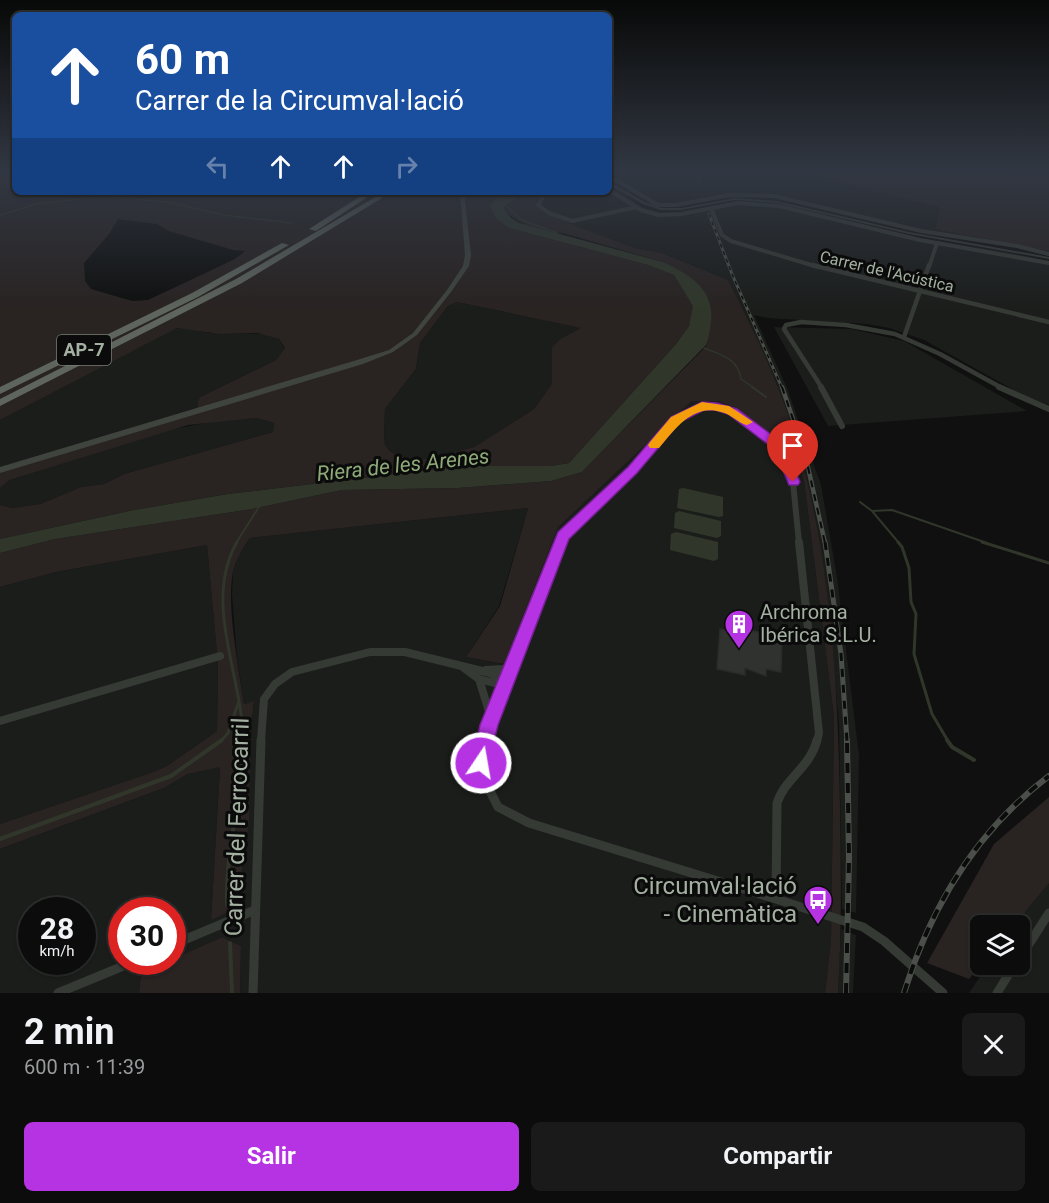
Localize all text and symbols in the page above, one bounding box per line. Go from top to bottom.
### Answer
text: 60 m [135,35,230,84]
icon: ahead [36,36,114,114]
text: Carrer de la Circumval·lació [135,85,464,117]
icon: left [201,150,234,183]
icon: ahead [264,150,297,183]
icon: ahead [327,150,360,183]
icon: right [390,150,423,183]
street label: Carrer de l'Acústica [818,247,956,296]
road number: AP-7 [57,335,111,365]
pin [767,420,818,482]
icon: arrive [776,429,809,462]
water label: Riera de les Arenes [316,444,490,486]
place label: Archroma Ibérica S.L.U. [760,600,877,647]
building icon: Archroma Ibérica S.L.U. [723,608,755,650]
street label: Carrer del Ferrocarril [219,717,255,937]
position arrow [449,731,513,795]
place label: Circumval·lació - Cinemàtica [633,872,797,928]
bus stop icon: Circumval·lació - Cinemàtica [802,884,834,926]
speed limit sign: 30 [108,897,186,975]
text: 28 [40,911,74,946]
map controls [970,915,1030,975]
button: layers [970,915,1030,975]
text: km/h [39,942,75,960]
text: 2 min [24,1011,115,1053]
button: close [962,1013,1025,1076]
text: 600 m · 11:39 [24,1055,145,1079]
button: Salir [24,1122,519,1191]
button: Compartir [531,1122,1025,1191]

